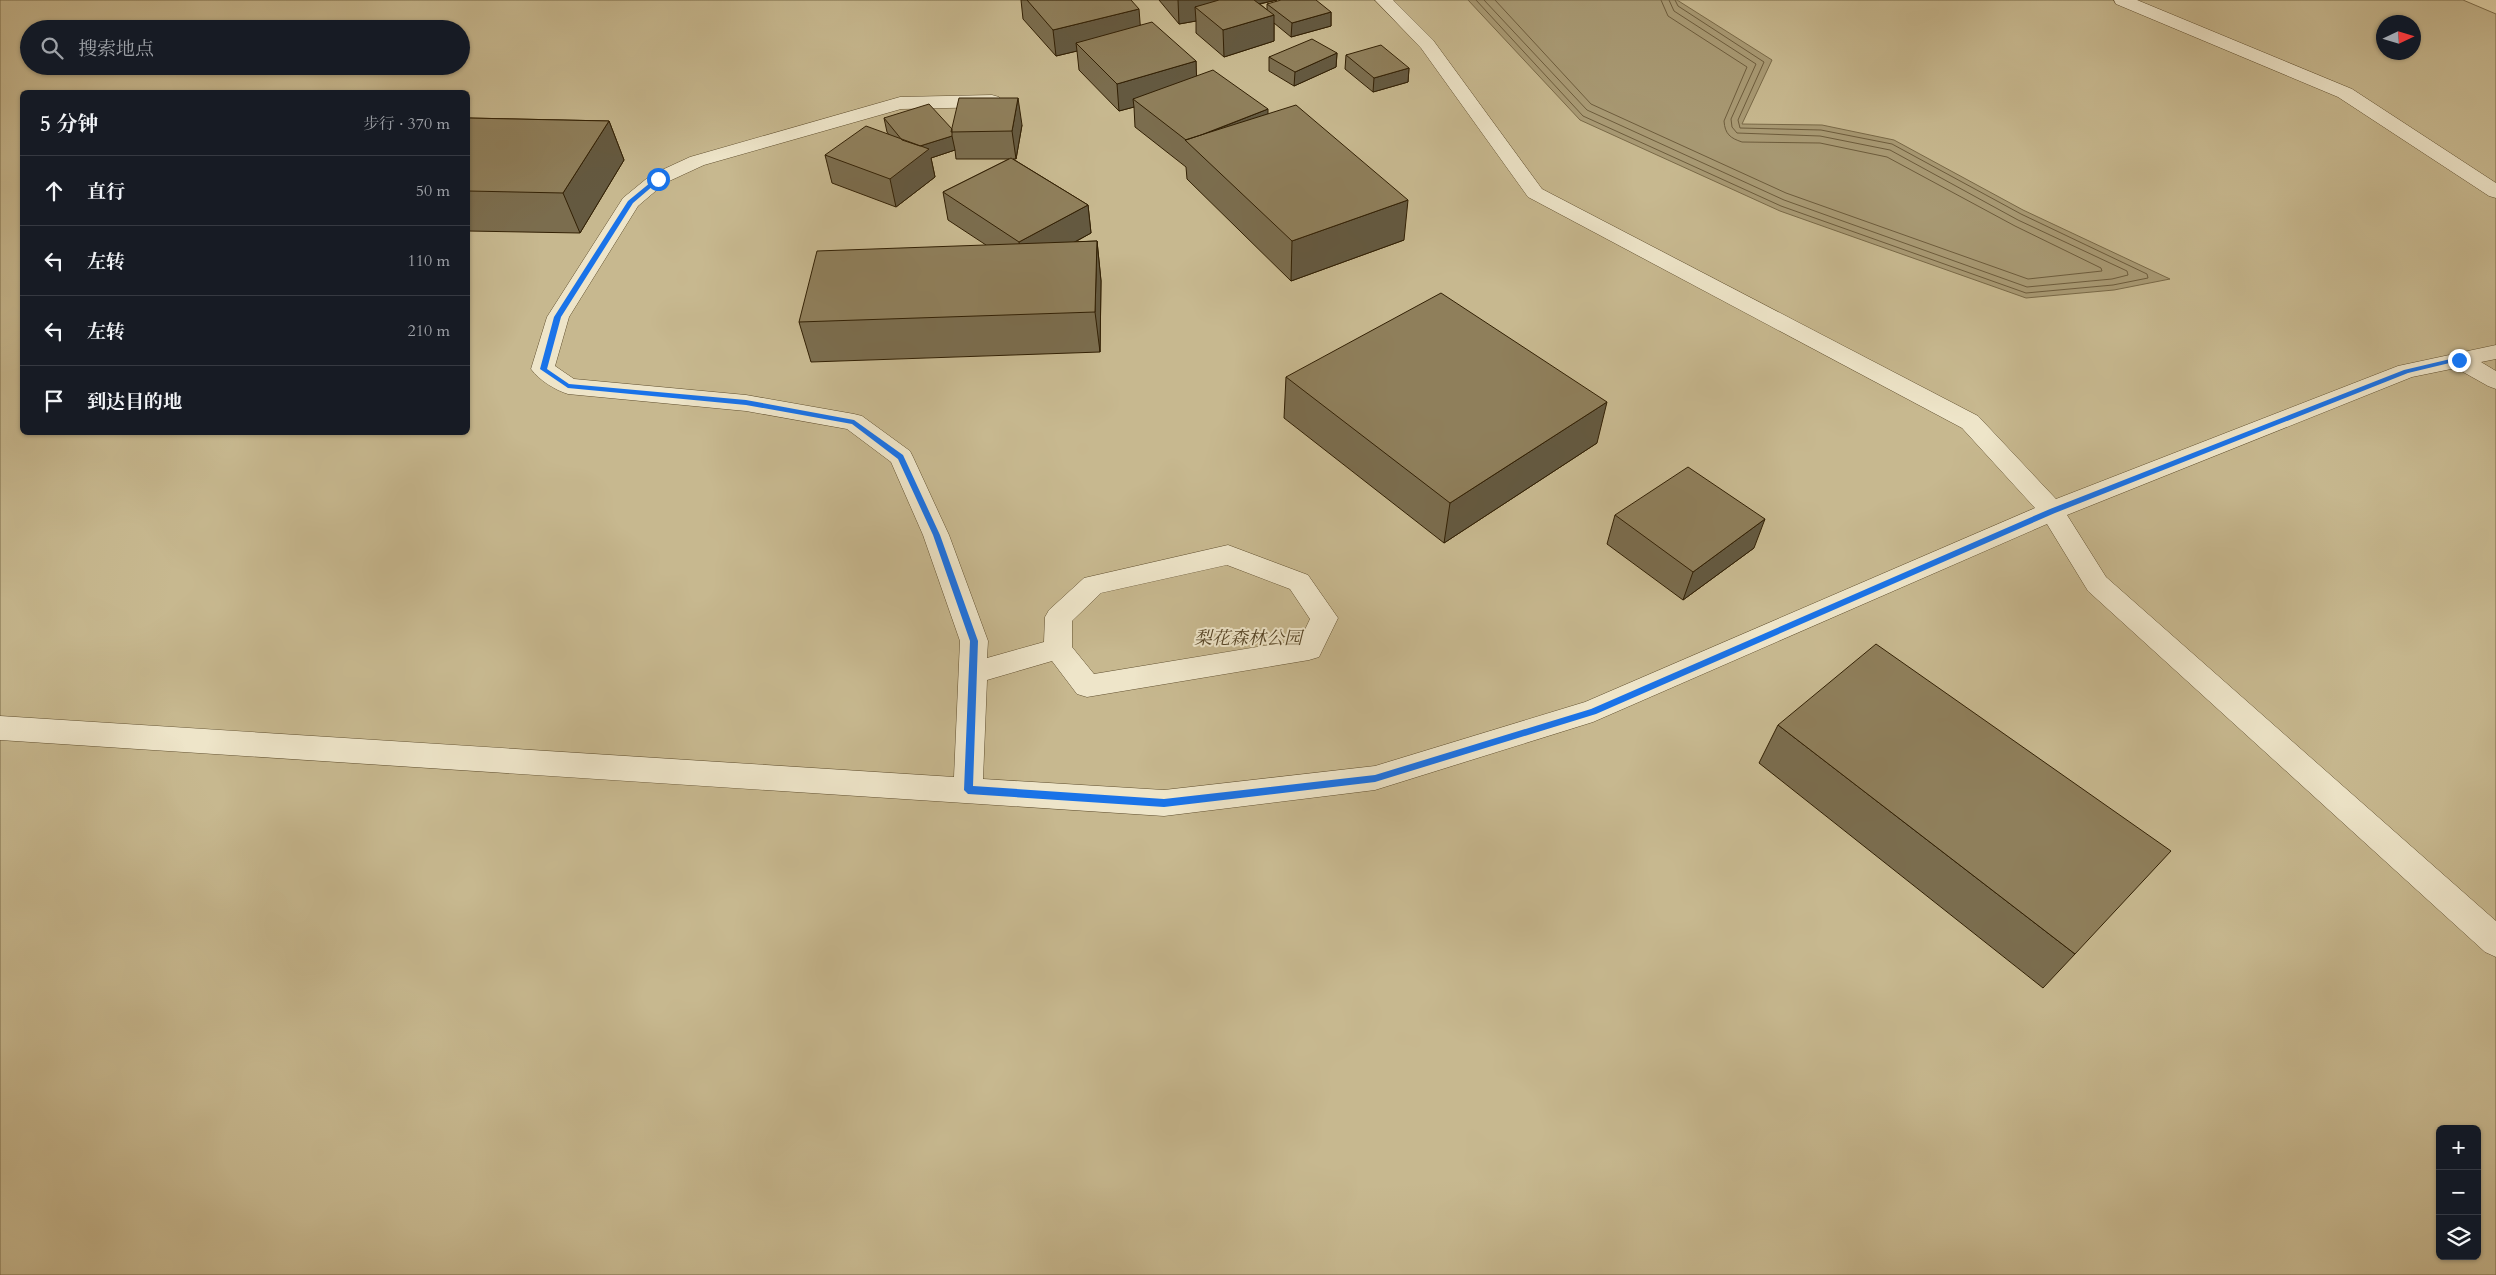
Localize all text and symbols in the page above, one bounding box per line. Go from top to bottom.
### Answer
north arrow [2376,15,2421,60]
search box [20,20,470,75]
icon: search [38,34,66,62]
text: 搜索地点 [78,36,154,62]
text: 5 分钟 [40,110,98,139]
text: 步行 · 370 m [363,113,450,135]
route start [647,168,670,191]
icon: ahead [40,177,68,205]
text: 直行 [87,179,125,205]
text: 50 m [416,180,450,202]
icon: left [40,247,68,275]
text: 左转 [87,249,125,275]
text: 110 m [408,250,450,272]
icon: left [40,317,68,345]
text: 左转 [87,319,125,345]
text: 210 m [408,320,450,342]
route end [2448,349,2471,372]
icon: arrive [40,387,68,415]
text: 到达目的地 [87,389,182,415]
park label: 梨花森林公园 [1194,626,1305,651]
map controls [2436,1125,2481,1260]
button: + [2436,1125,2481,1170]
button: − [2436,1170,2481,1215]
button: layers [2436,1215,2481,1260]

